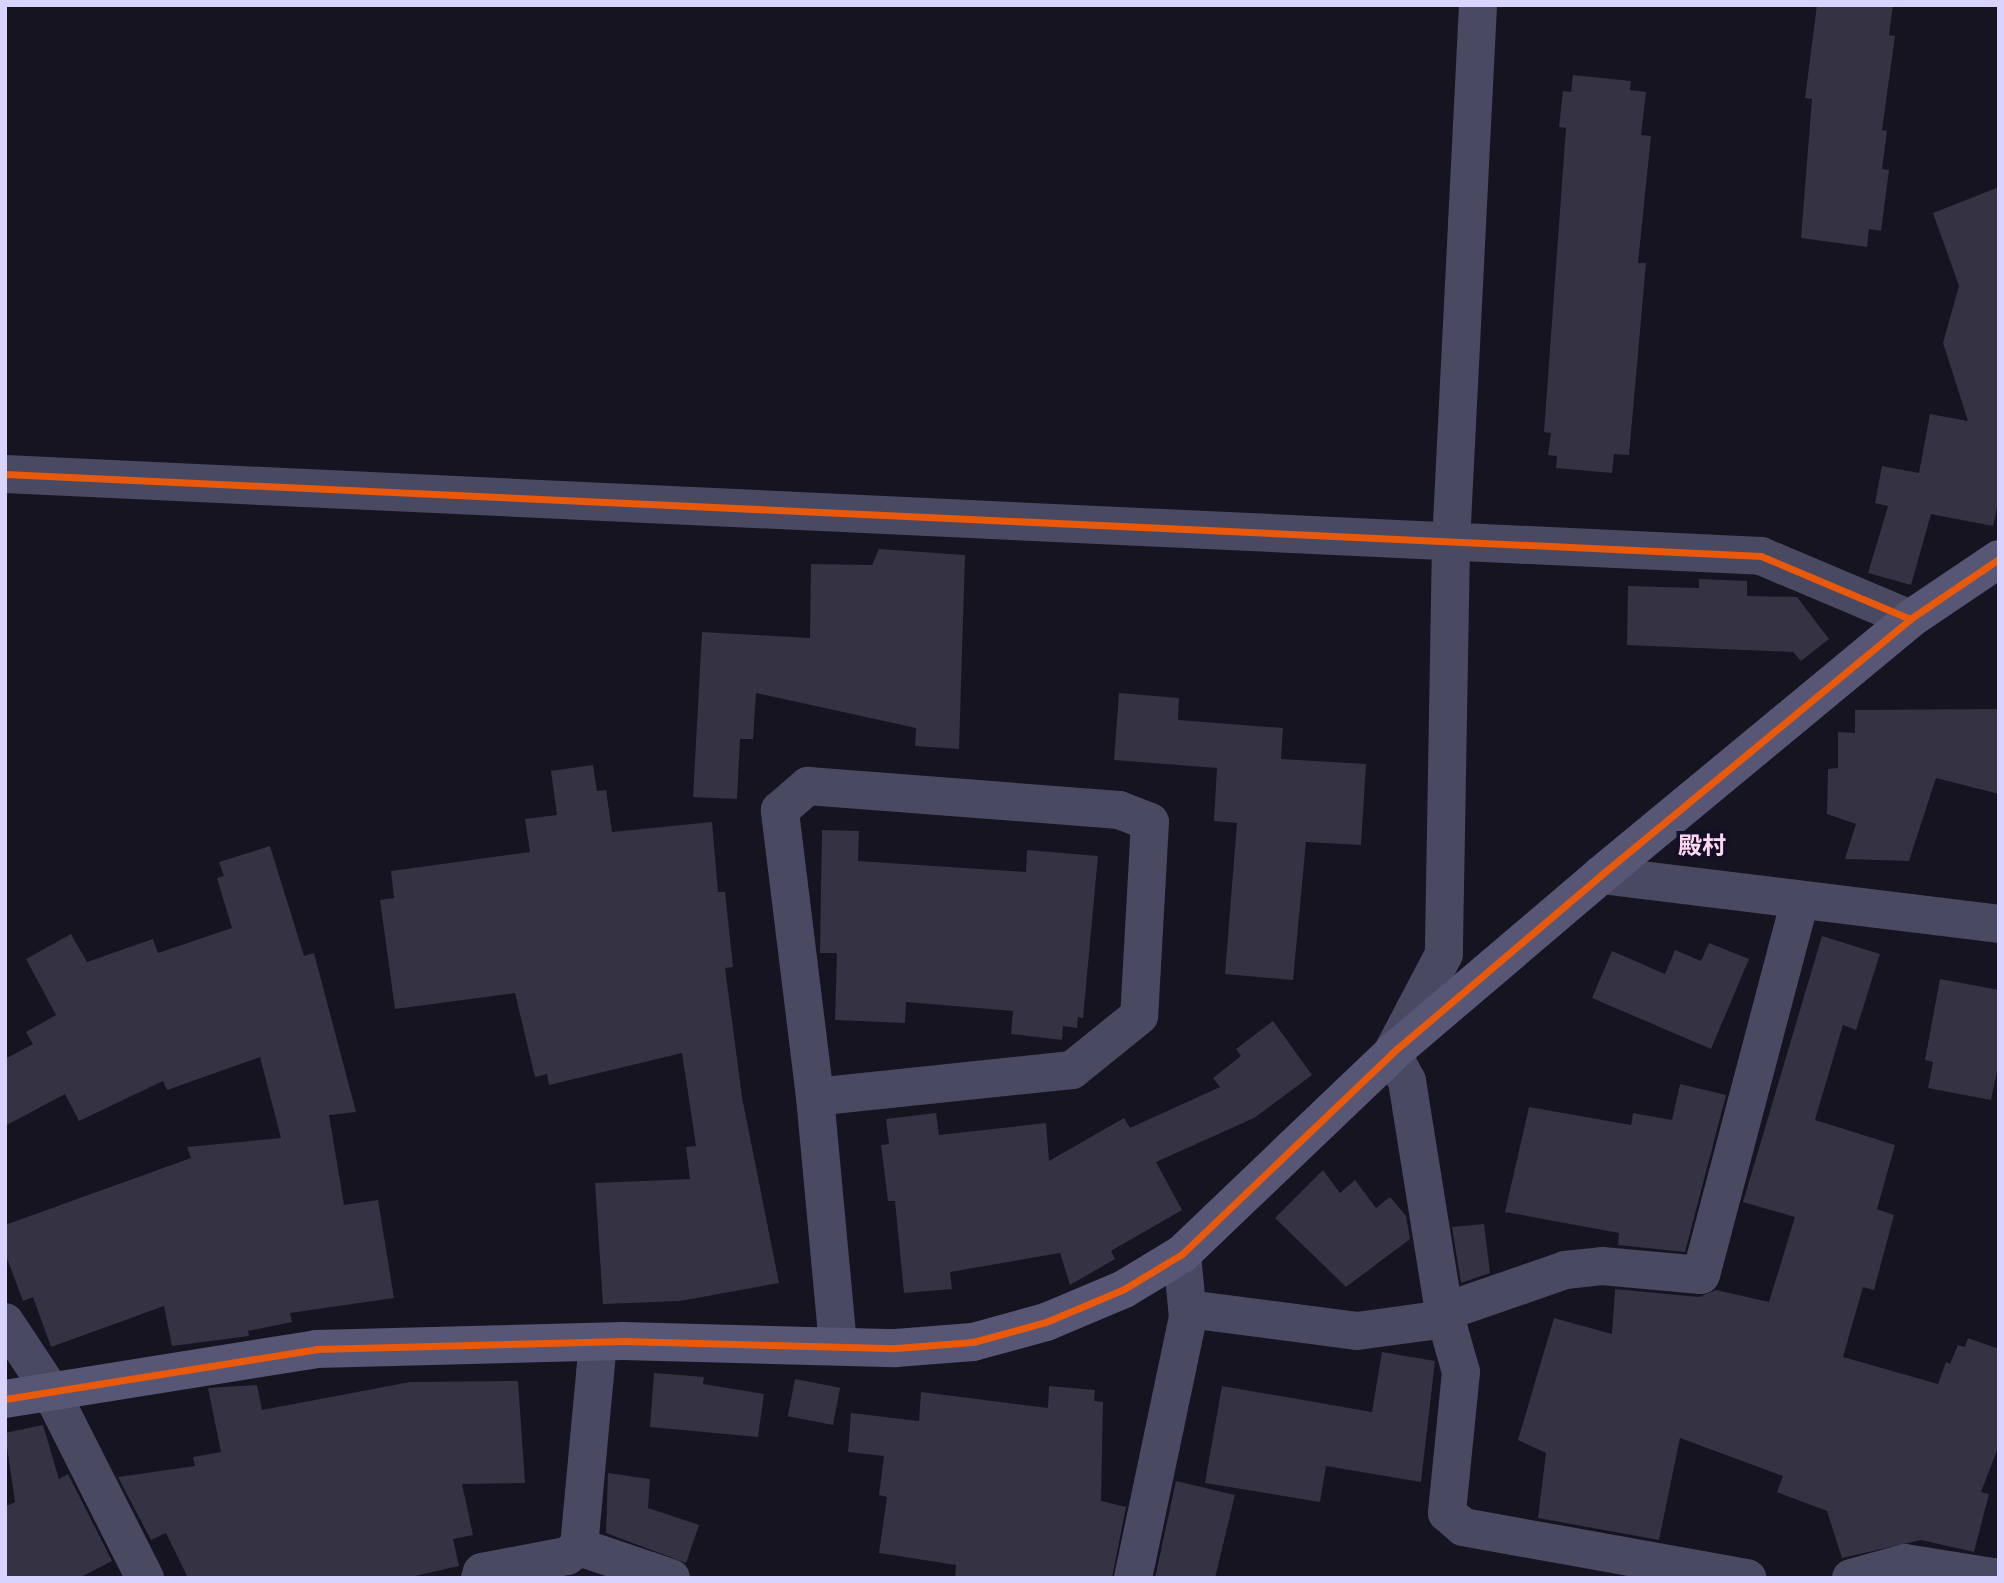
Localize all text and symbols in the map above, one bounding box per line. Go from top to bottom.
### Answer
district label: 殿村 [1678,833,1726,861]

